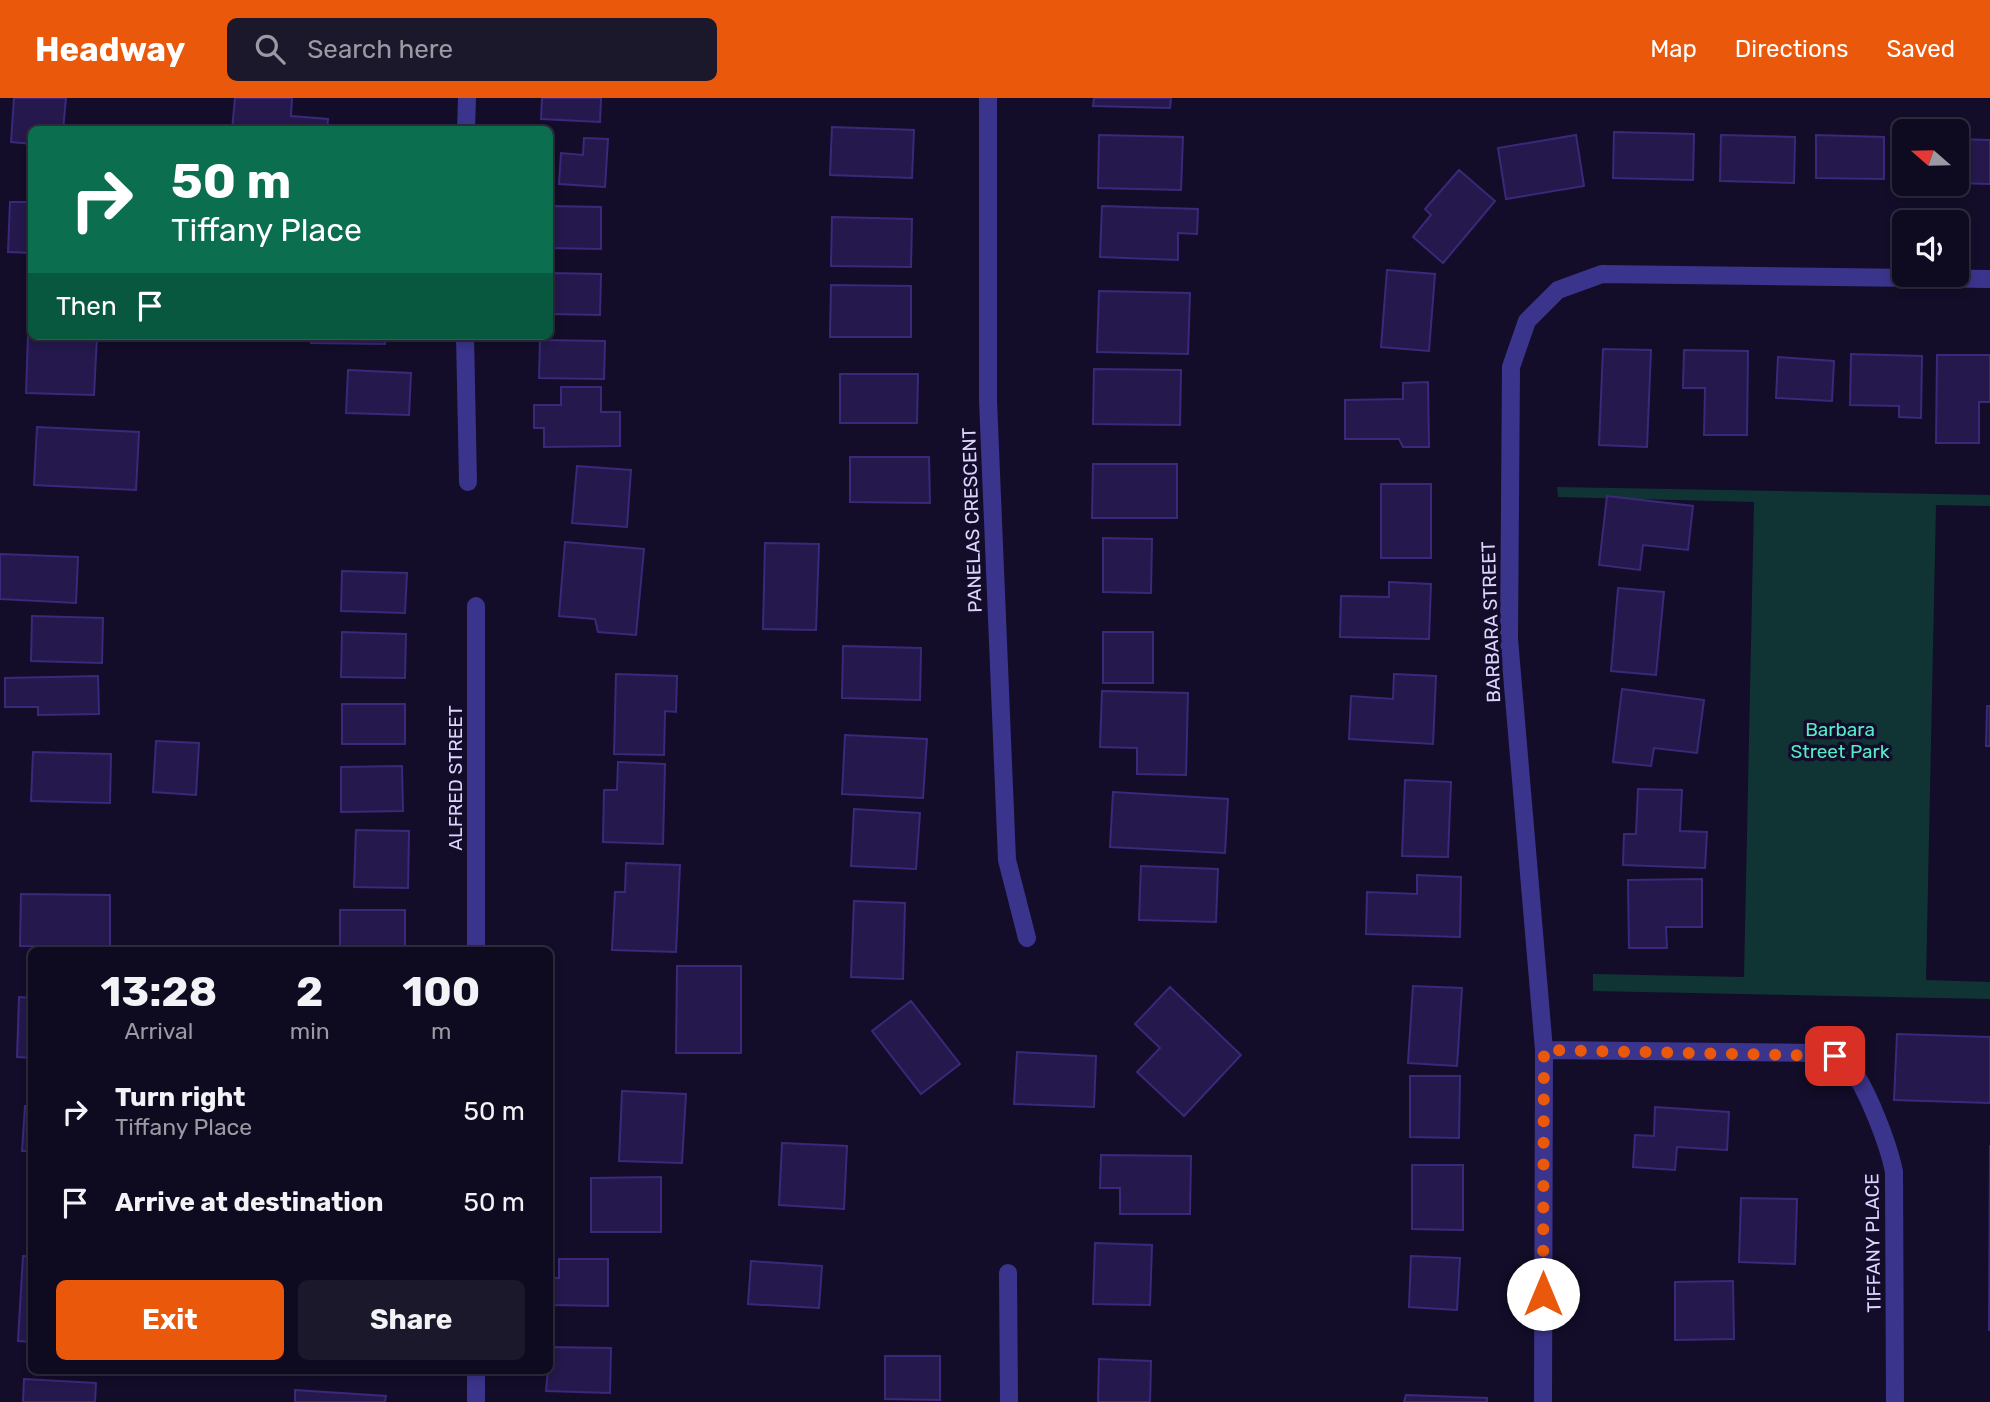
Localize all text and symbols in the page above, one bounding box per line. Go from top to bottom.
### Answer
search box [227,18,717,81]
text: Headway [35,30,185,69]
icon: search [251,30,289,68]
text: Search here [307,34,453,65]
text: Map [1650,35,1697,63]
text: Directions [1735,35,1848,63]
text: Saved [1886,35,1955,63]
north arrow [1892,119,1969,196]
map controls [1892,119,1969,287]
text: 50 m [171,152,291,210]
icon: right [56,154,147,245]
button: sound [1892,210,1969,287]
text: Tiffany Place [171,211,362,249]
icon: arrive [131,287,169,325]
text: Then [56,291,117,322]
street label: PANELAS CRESCENT [957,427,987,613]
street label: BARBARA STREET [1477,541,1505,703]
street label: ALFRED STREET [444,705,467,851]
park label: Barbara Street Park [1790,718,1890,763]
text: 13:28 [101,967,217,1017]
text: 2 [296,967,323,1017]
text: 100 [402,967,480,1017]
text: Arrival [124,1017,193,1045]
text: min [290,1017,330,1045]
text: m [431,1017,452,1045]
pin [1805,1026,1865,1086]
icon: arrive [1816,1037,1854,1075]
text: Turn right [115,1082,245,1113]
icon: right [56,1093,94,1131]
text: 50 m [464,1096,525,1127]
text: Tiffany Place [115,1113,252,1141]
street label: TIFFANY PLACE [1860,1173,1886,1313]
icon: arrive [56,1184,94,1222]
text: Arrive at destination [115,1187,383,1218]
text: 50 m [464,1187,525,1218]
position arrow [1506,1257,1580,1331]
button: Exit [56,1280,284,1360]
button: Share [298,1280,525,1360]

